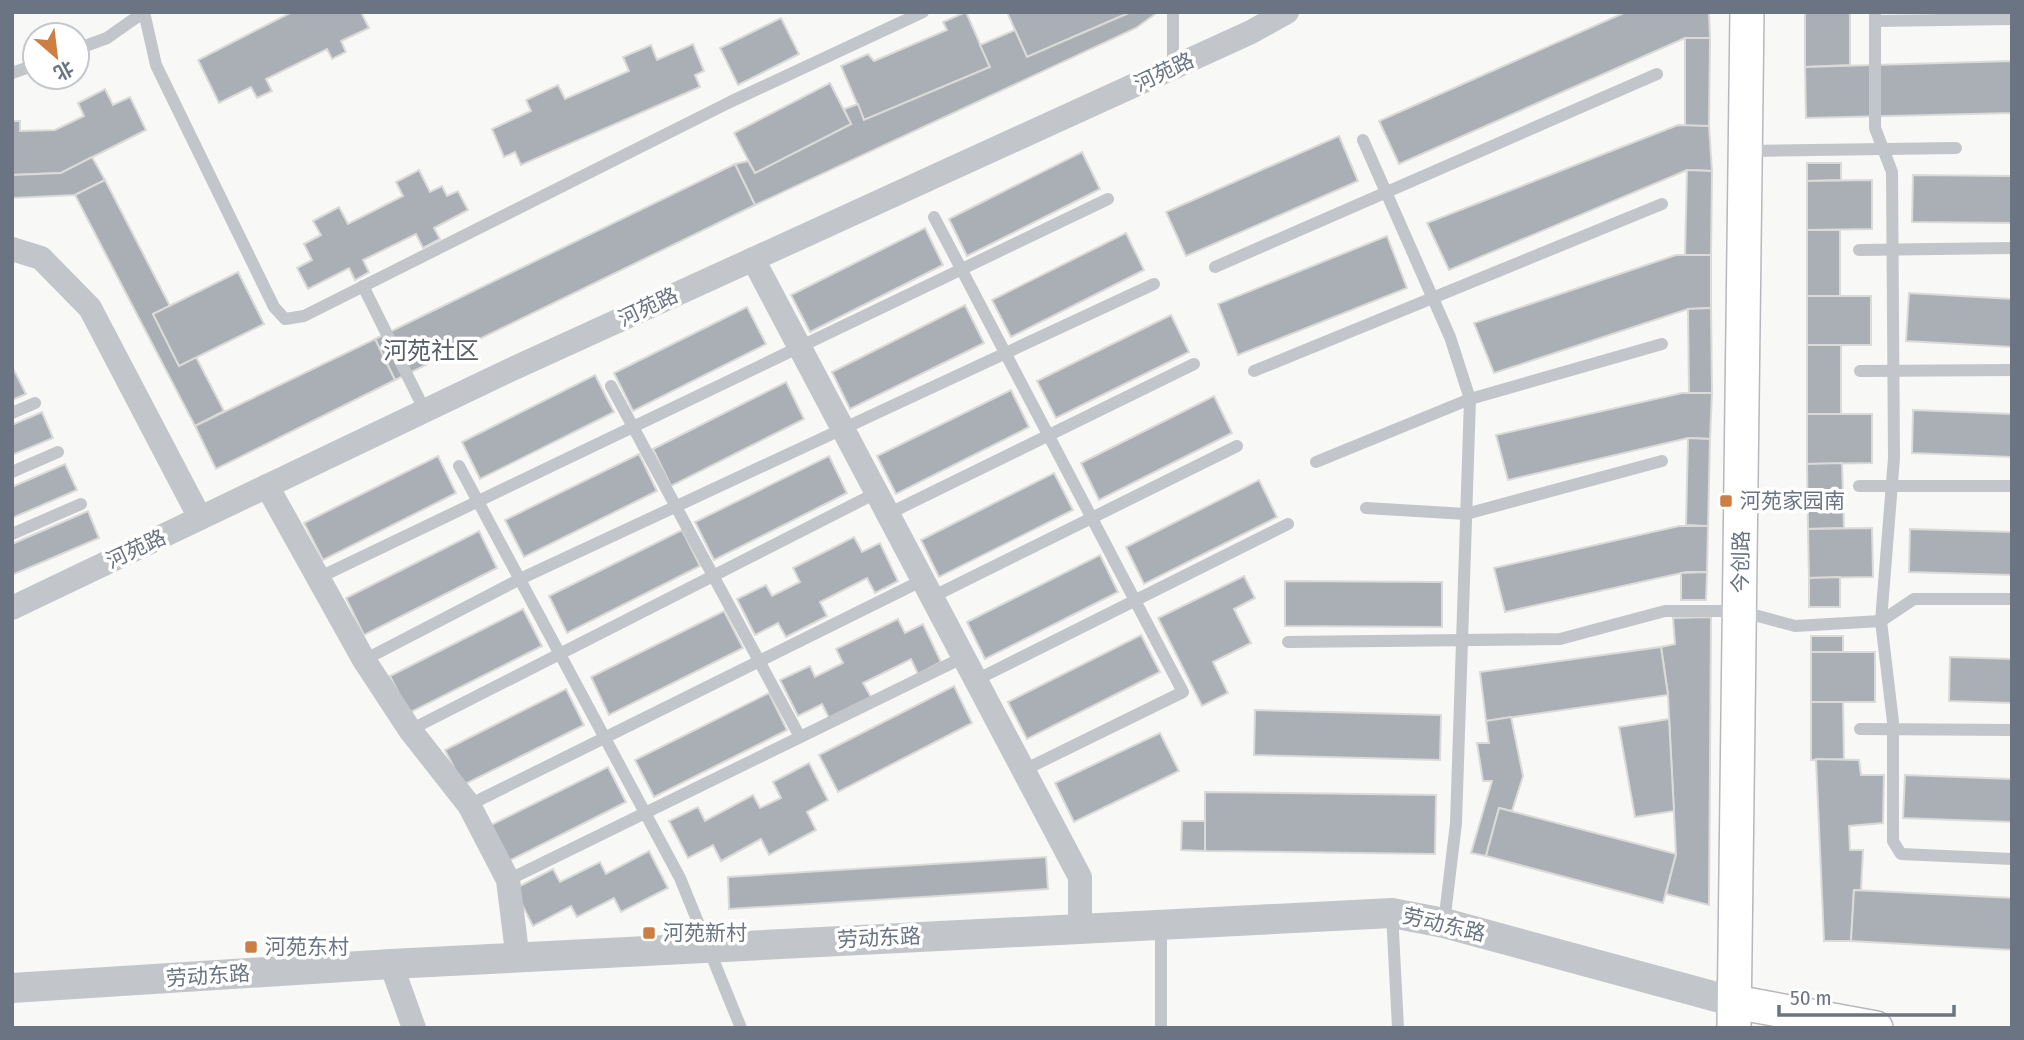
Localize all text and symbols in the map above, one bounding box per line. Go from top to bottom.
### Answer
north arrow [21,21,91,91]
street label: 河苑路 [1130,47,1198,97]
text: 北 [50,56,78,85]
street label: 河苑路 [614,282,682,332]
district label: 河苑社区 [383,337,479,365]
place label: 河苑家园南 [1740,488,1845,514]
marker: 河苑家园南 [1718,493,1734,509]
street label: 河苑路 [102,524,170,574]
street label: 今创路 [1727,530,1755,594]
street label: 劳动东路 [1400,903,1488,947]
place label: 河苑新村 [663,920,747,946]
street label: 劳动东路 [836,923,922,953]
marker: 河苑新村 [641,925,657,941]
place label: 河苑东村 [265,934,349,960]
marker: 河苑东村 [243,939,259,955]
street label: 劳动东路 [165,960,251,992]
scale bar [1779,974,1954,1018]
text: 50 m [1790,985,1832,1011]

